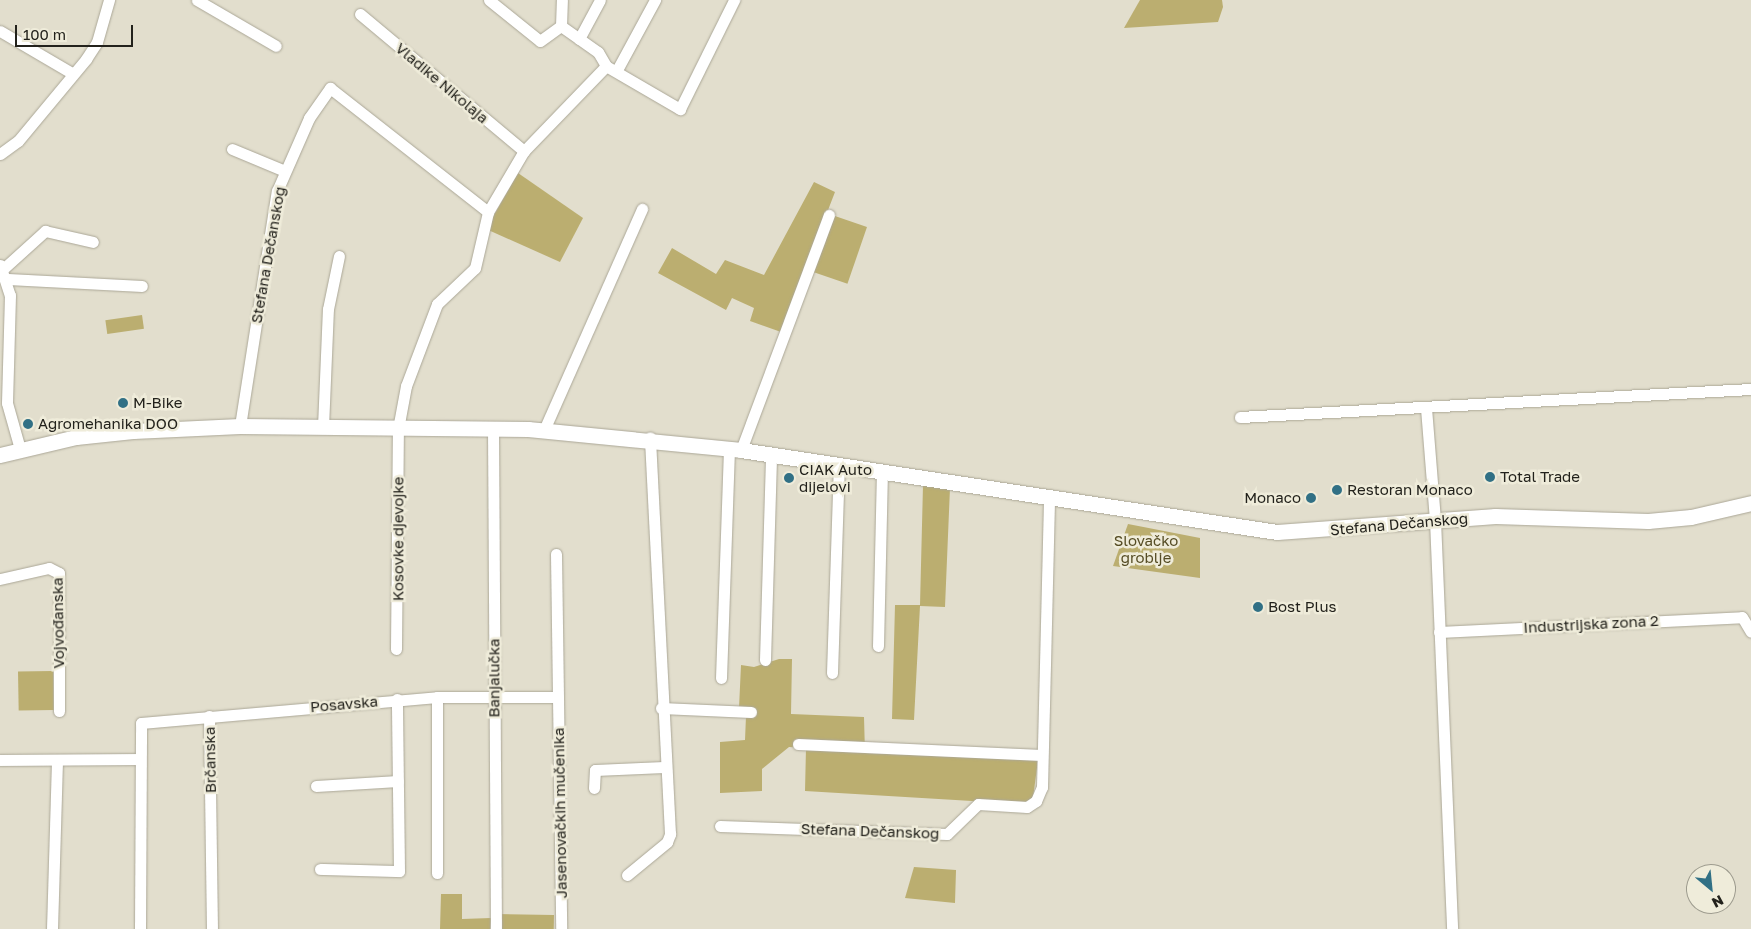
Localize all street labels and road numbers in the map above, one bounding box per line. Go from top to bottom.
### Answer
street label: Vladike Nikolaja [392,39,492,127]
street label: Stefana Dečanskog [247,185,289,325]
street label: Kosovke djevojke [389,477,407,601]
street label: Stefana Dečanskog [1329,509,1469,539]
street label: Vojvođanska [48,577,68,669]
street label: Industrijska zona 2 [1523,611,1659,637]
street label: Banjalučka [485,638,503,718]
street label: Posavska [309,692,379,716]
street label: Brčanska [200,727,220,793]
street label: Jasenovačkih mučenika [550,727,570,899]
street label: Stefana Dečanskog [801,820,939,842]

